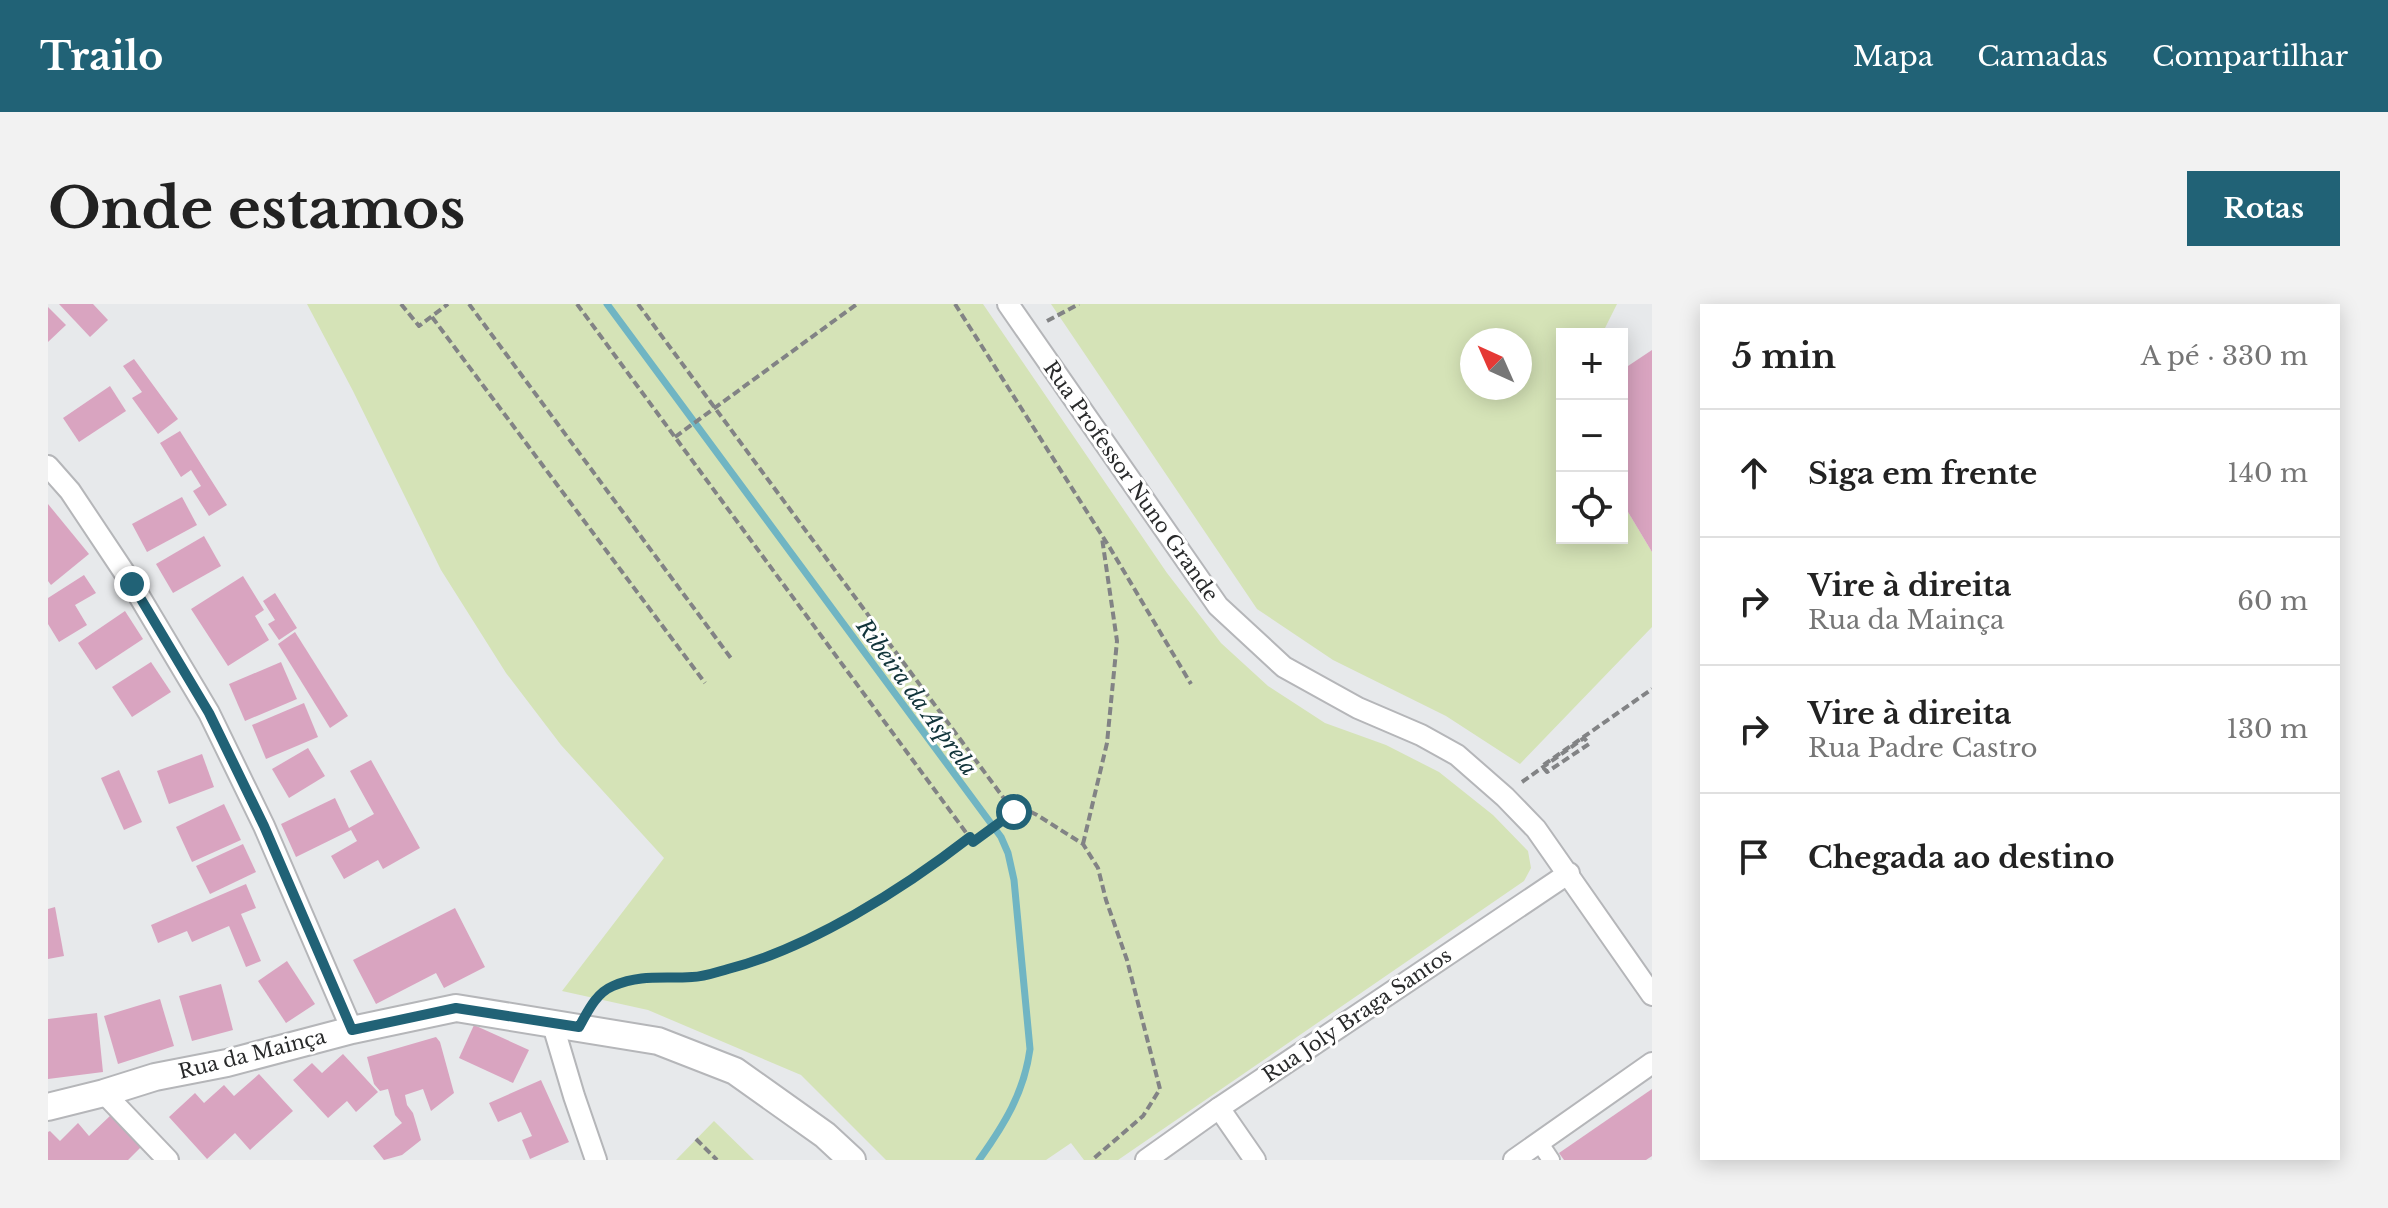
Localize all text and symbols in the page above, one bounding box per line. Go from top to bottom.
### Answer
text: Trailo [40,33,163,80]
text: Mapa [1853,39,1933,74]
text: Camadas [1977,39,2108,74]
text: Compartilhar [2152,39,2348,74]
button: Rotas [2187,171,2340,246]
text: Onde estamos [48,174,465,243]
north arrow [1460,328,1532,400]
map controls [1556,328,1628,544]
button: + [1556,328,1628,400]
text: 5 min [1732,335,1836,377]
text: A pé · 330 m [2141,340,2308,372]
street label: Rua Professor Nuno Grande [1039,356,1223,606]
button: − [1556,400,1628,472]
icon: ahead [1732,451,1776,495]
text: Siga em frente [1808,455,2037,492]
text: 140 m [2227,457,2308,489]
button: locate [1556,472,1628,544]
route end [114,566,150,602]
text: Vire à direita [1808,567,2012,604]
icon: right [1732,579,1776,623]
text: 60 m [2237,585,2308,617]
text: Rua da Mainça [1808,604,2004,636]
water label: Ribeira da Asprela [850,613,983,781]
text: Vire à direita [1808,695,2012,732]
icon: right [1732,707,1776,751]
text: 130 m [2226,713,2308,745]
text: Rua Padre Castro [1808,732,2037,764]
route start [996,794,1032,830]
icon: arrive [1732,835,1776,879]
text: Chegada ao destino [1808,839,2114,876]
street label: Rua Joly Braga Santos [1258,943,1456,1087]
street label: Rua da Mainça [176,1024,329,1084]

